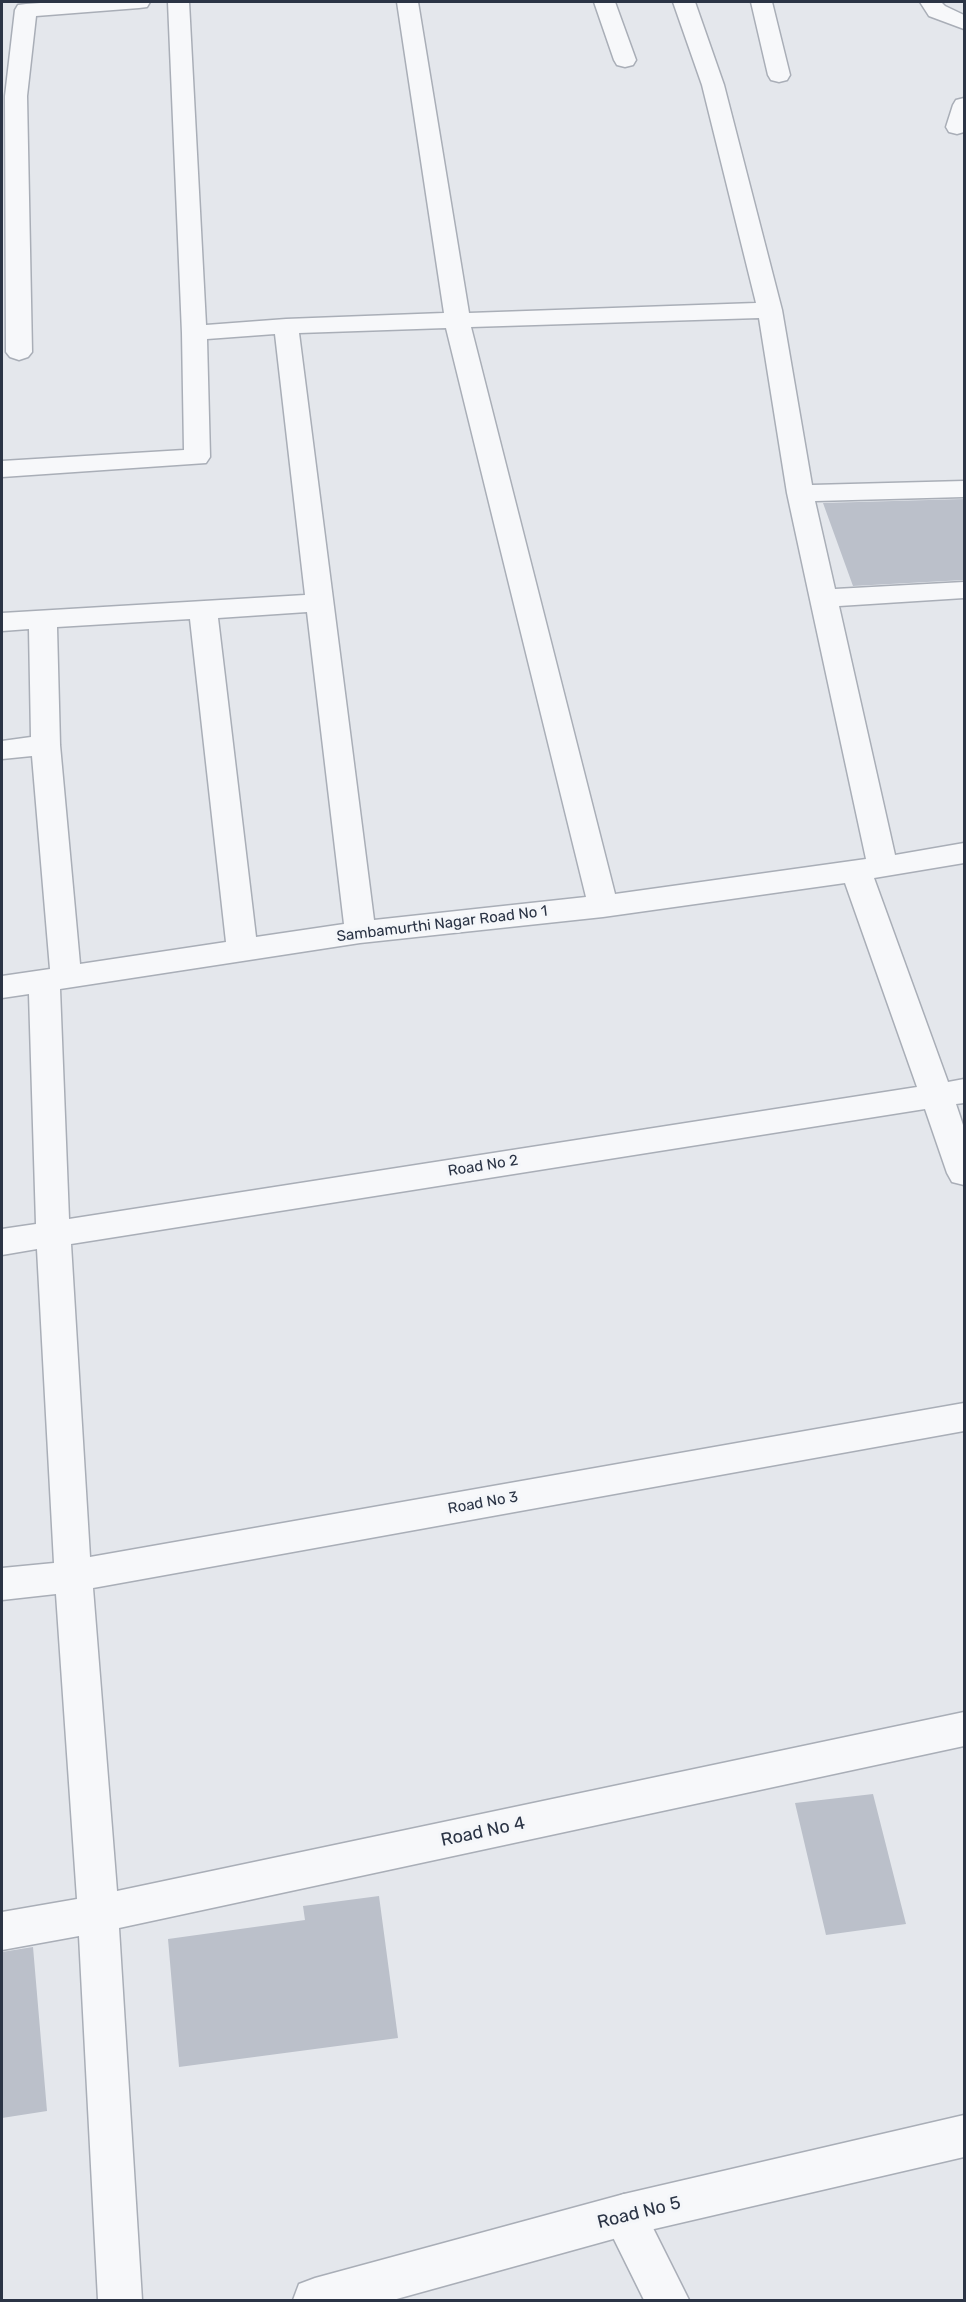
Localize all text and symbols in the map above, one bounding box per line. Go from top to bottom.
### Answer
street label: Sambamurthi Nagar Road No 1 [336,902,548,946]
street label: Road No 2 [447,1152,519,1180]
street label: Road No 3 [447,1488,519,1518]
street label: Road No 4 [439,1813,527,1851]
street label: Road No 5 [595,2192,683,2234]

